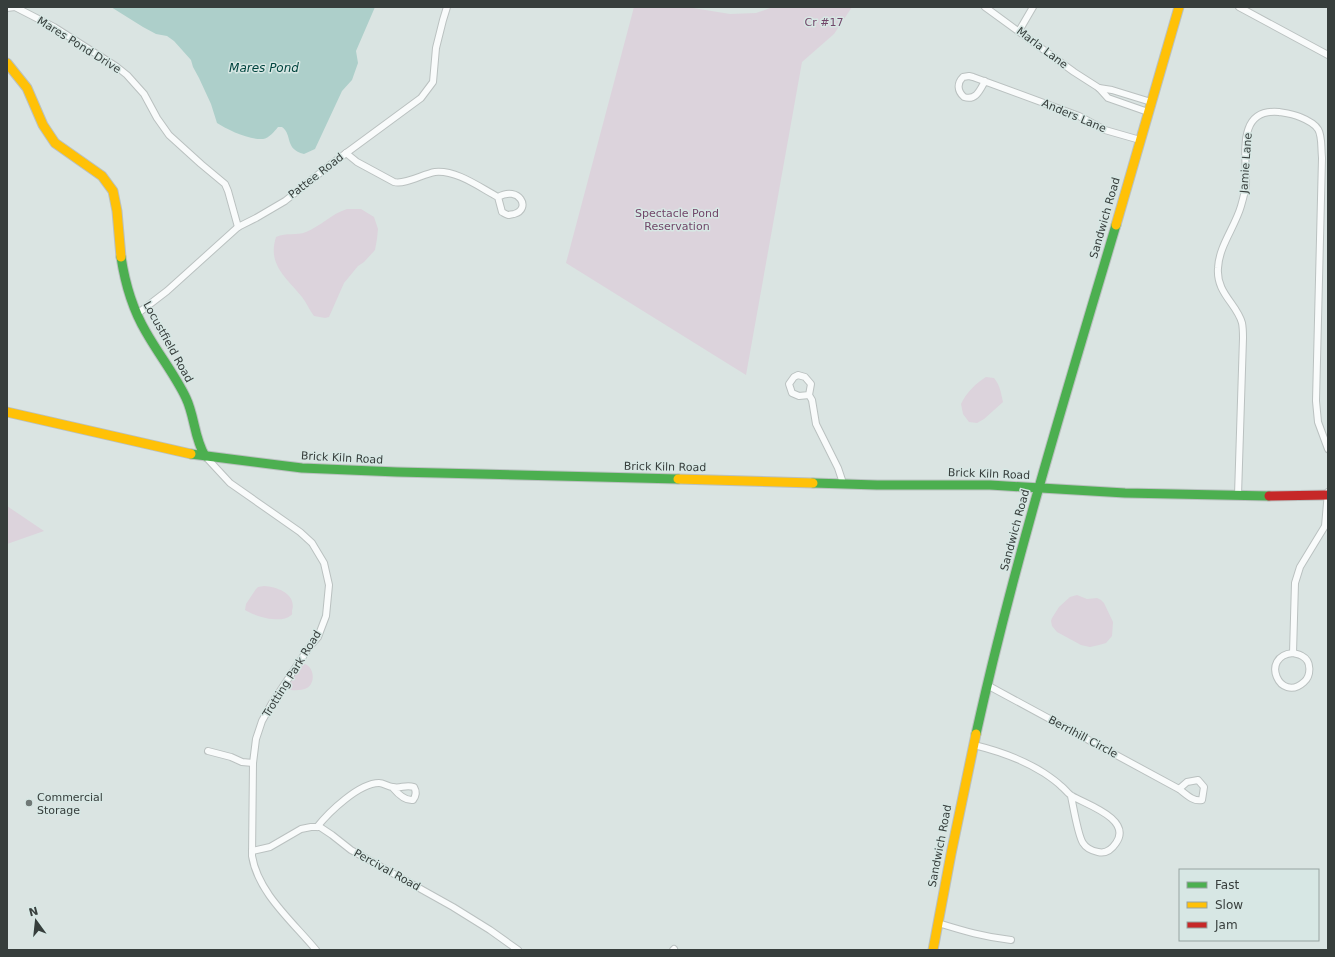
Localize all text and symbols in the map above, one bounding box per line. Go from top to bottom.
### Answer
street label: Mares Pond Drive [35,14,123,76]
park label: Cr #17 [805,16,843,29]
street label: Marla Lane [1014,25,1070,72]
water label: Mares Pond [229,61,299,75]
street label: Anders Lane [1040,97,1108,135]
street label: Jamie Lane [1237,132,1255,195]
street label: Pattee Road [286,151,346,201]
street label: Sandwich Road [1087,176,1123,260]
park label: Spectacle Pond Reservation [635,207,719,233]
street label: Locustfield Road [140,299,196,385]
street label: Brick Kiln Road [300,449,384,467]
street label: Brick Kiln Road [624,460,706,474]
street label: Brick Kiln Road [948,466,1030,482]
street label: Sandwich Road [998,488,1032,572]
street label: Trotting Park Road [259,628,324,721]
street label: BerrIhill Circle [1046,713,1120,761]
place label: Commercial Storage [37,791,103,817]
marker: Commercial Storage [24,798,34,808]
street label: Sandwich Road [926,804,954,888]
street label: Percival Road [352,846,422,894]
legend [1179,869,1319,941]
text: Fast [1215,878,1239,892]
text: Slow [1215,898,1243,912]
north arrow [16,901,56,941]
text: N [27,904,40,919]
text: Jam [1214,918,1238,932]

